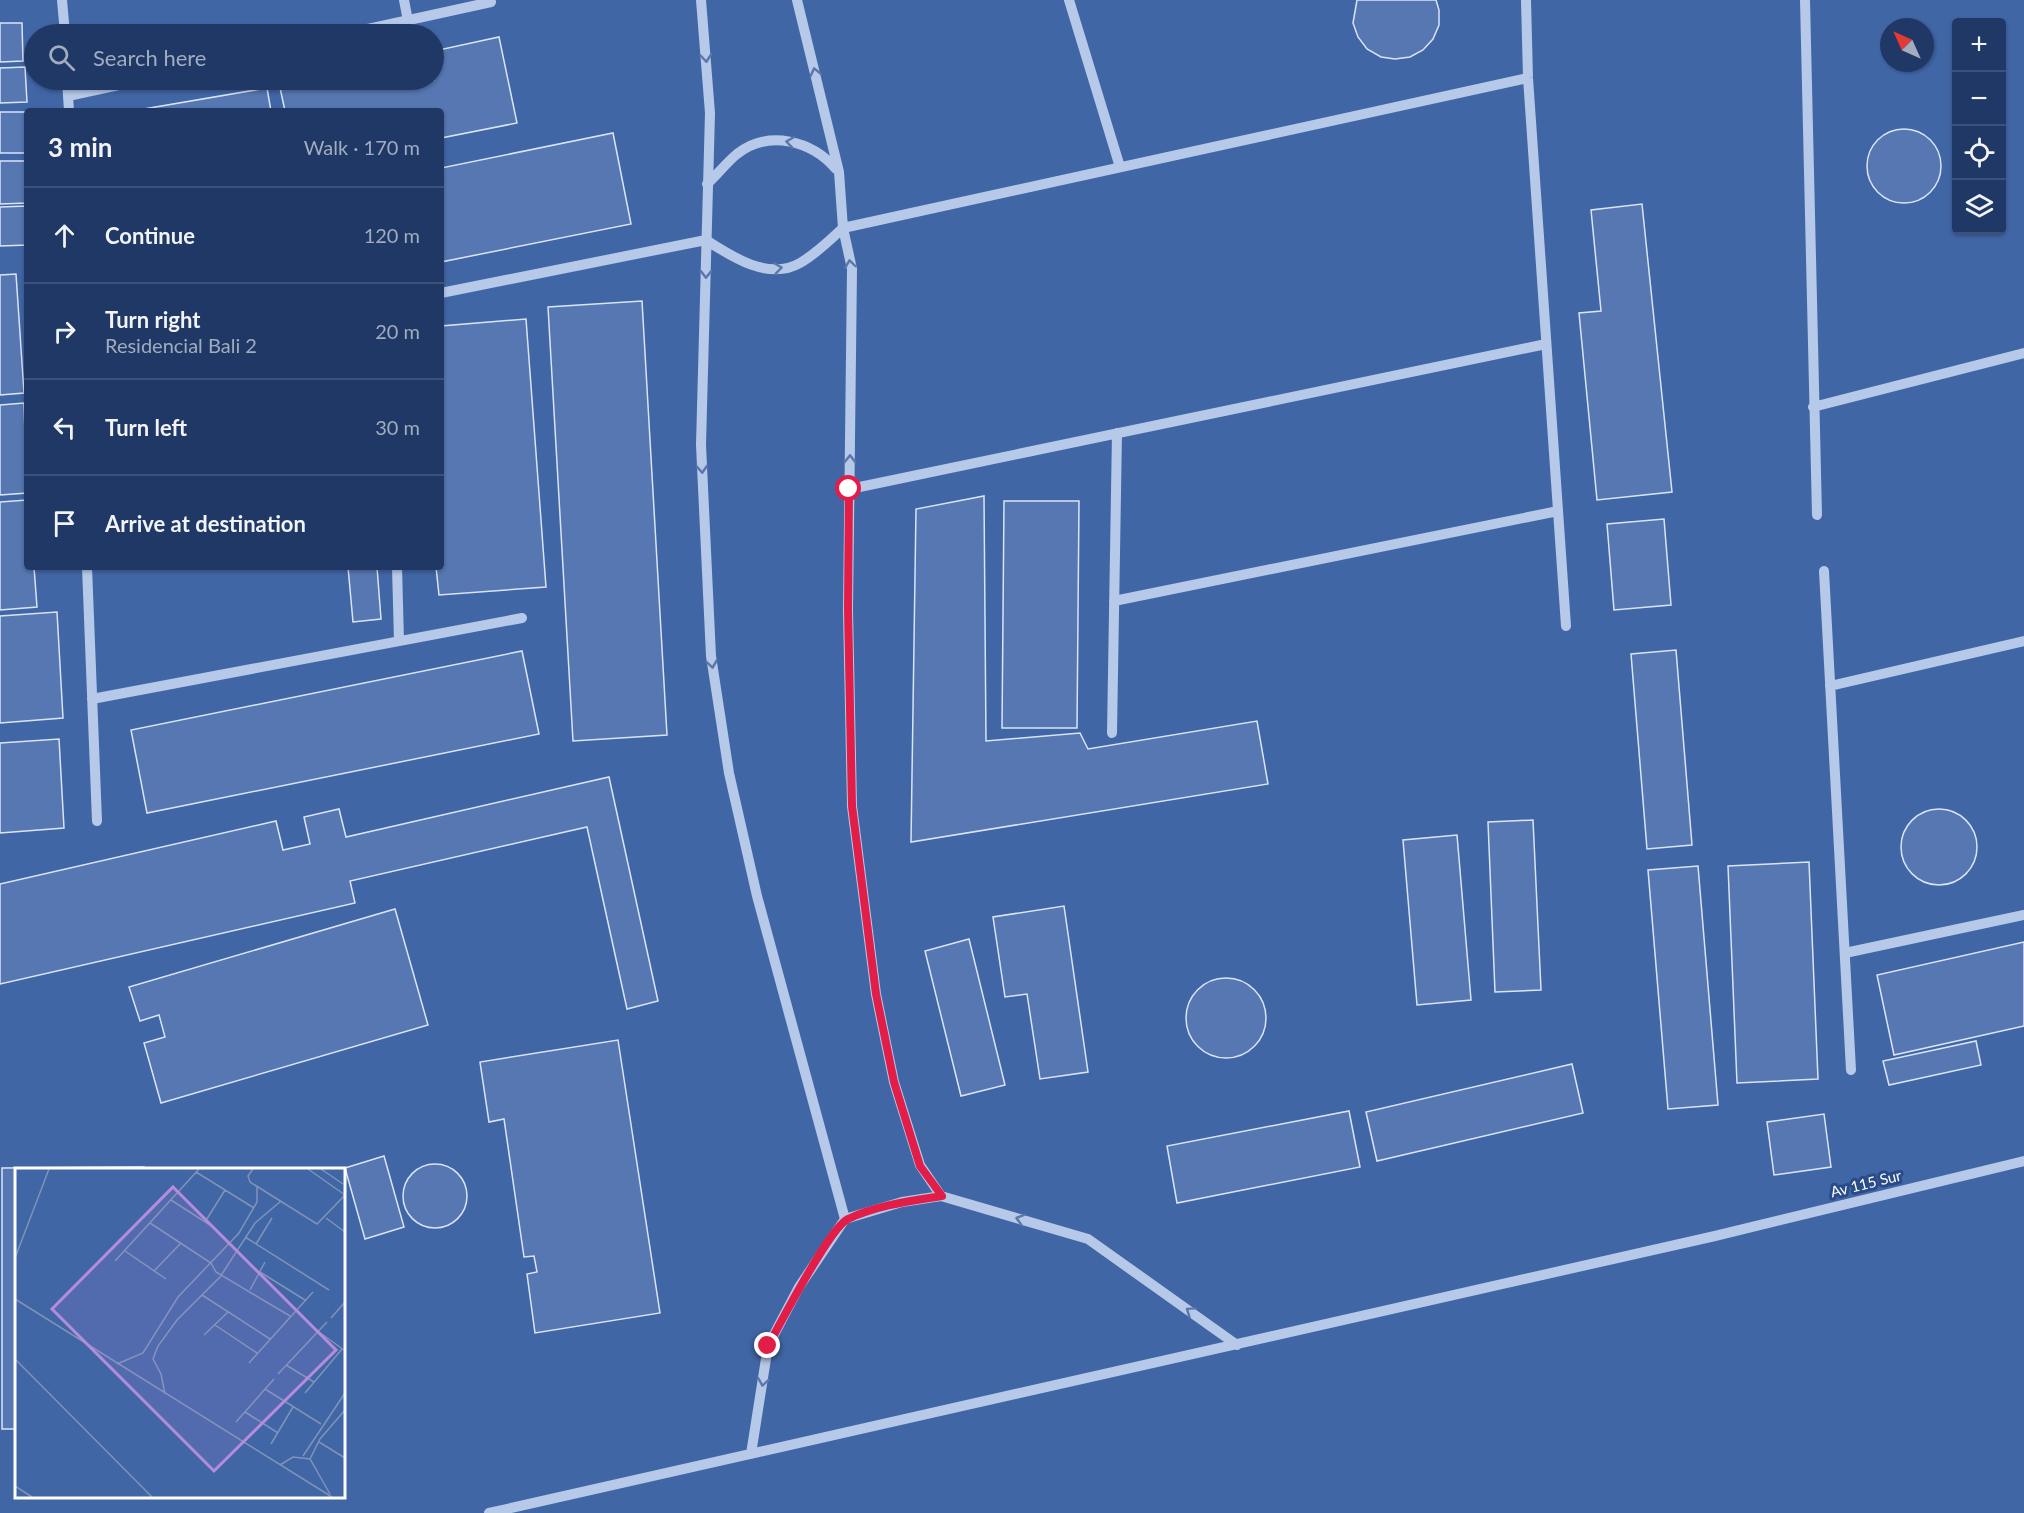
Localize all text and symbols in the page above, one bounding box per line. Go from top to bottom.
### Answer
north arrow [1880,18,1934,72]
map controls [1952,18,2006,234]
button: + [1952,18,2006,72]
search box [24,24,444,90]
icon: search [45,41,78,74]
text: Search here [93,44,206,71]
one-way arrow [699,54,712,63]
one-way arrow [809,68,822,78]
button: − [1952,72,2006,126]
button: locate [1952,126,2006,180]
text: 3 min [48,131,112,163]
text: Walk · 170 m [304,135,420,159]
one-way arrow [786,136,795,148]
button: layers [1952,180,2006,234]
icon: ahead [48,219,81,252]
text: Continue [105,222,195,249]
text: 120 m [364,223,420,247]
one-way arrow [845,259,857,268]
one-way arrow [774,262,783,274]
one-way arrow [699,270,712,279]
text: Turn right [105,306,200,333]
icon: right [48,315,81,348]
text: 20 m [375,319,420,343]
text: Residencial Bali 2 [105,333,257,357]
icon: left [48,411,81,444]
text: Turn left [105,414,187,441]
text: 30 m [375,415,420,439]
one-way arrow [844,454,856,463]
one-way arrow [696,464,709,473]
route start [835,475,861,501]
icon: arrive [48,507,81,540]
text: Arrive at destination [105,510,306,537]
one-way arrow [706,659,718,668]
street label: Av 115 Sur [1828,1165,1904,1201]
inset map [15,1168,345,1498]
one-way arrow [1015,1214,1026,1226]
one-way arrow [1185,1307,1196,1318]
route end [754,1332,780,1358]
one-way arrow [757,1377,769,1386]

